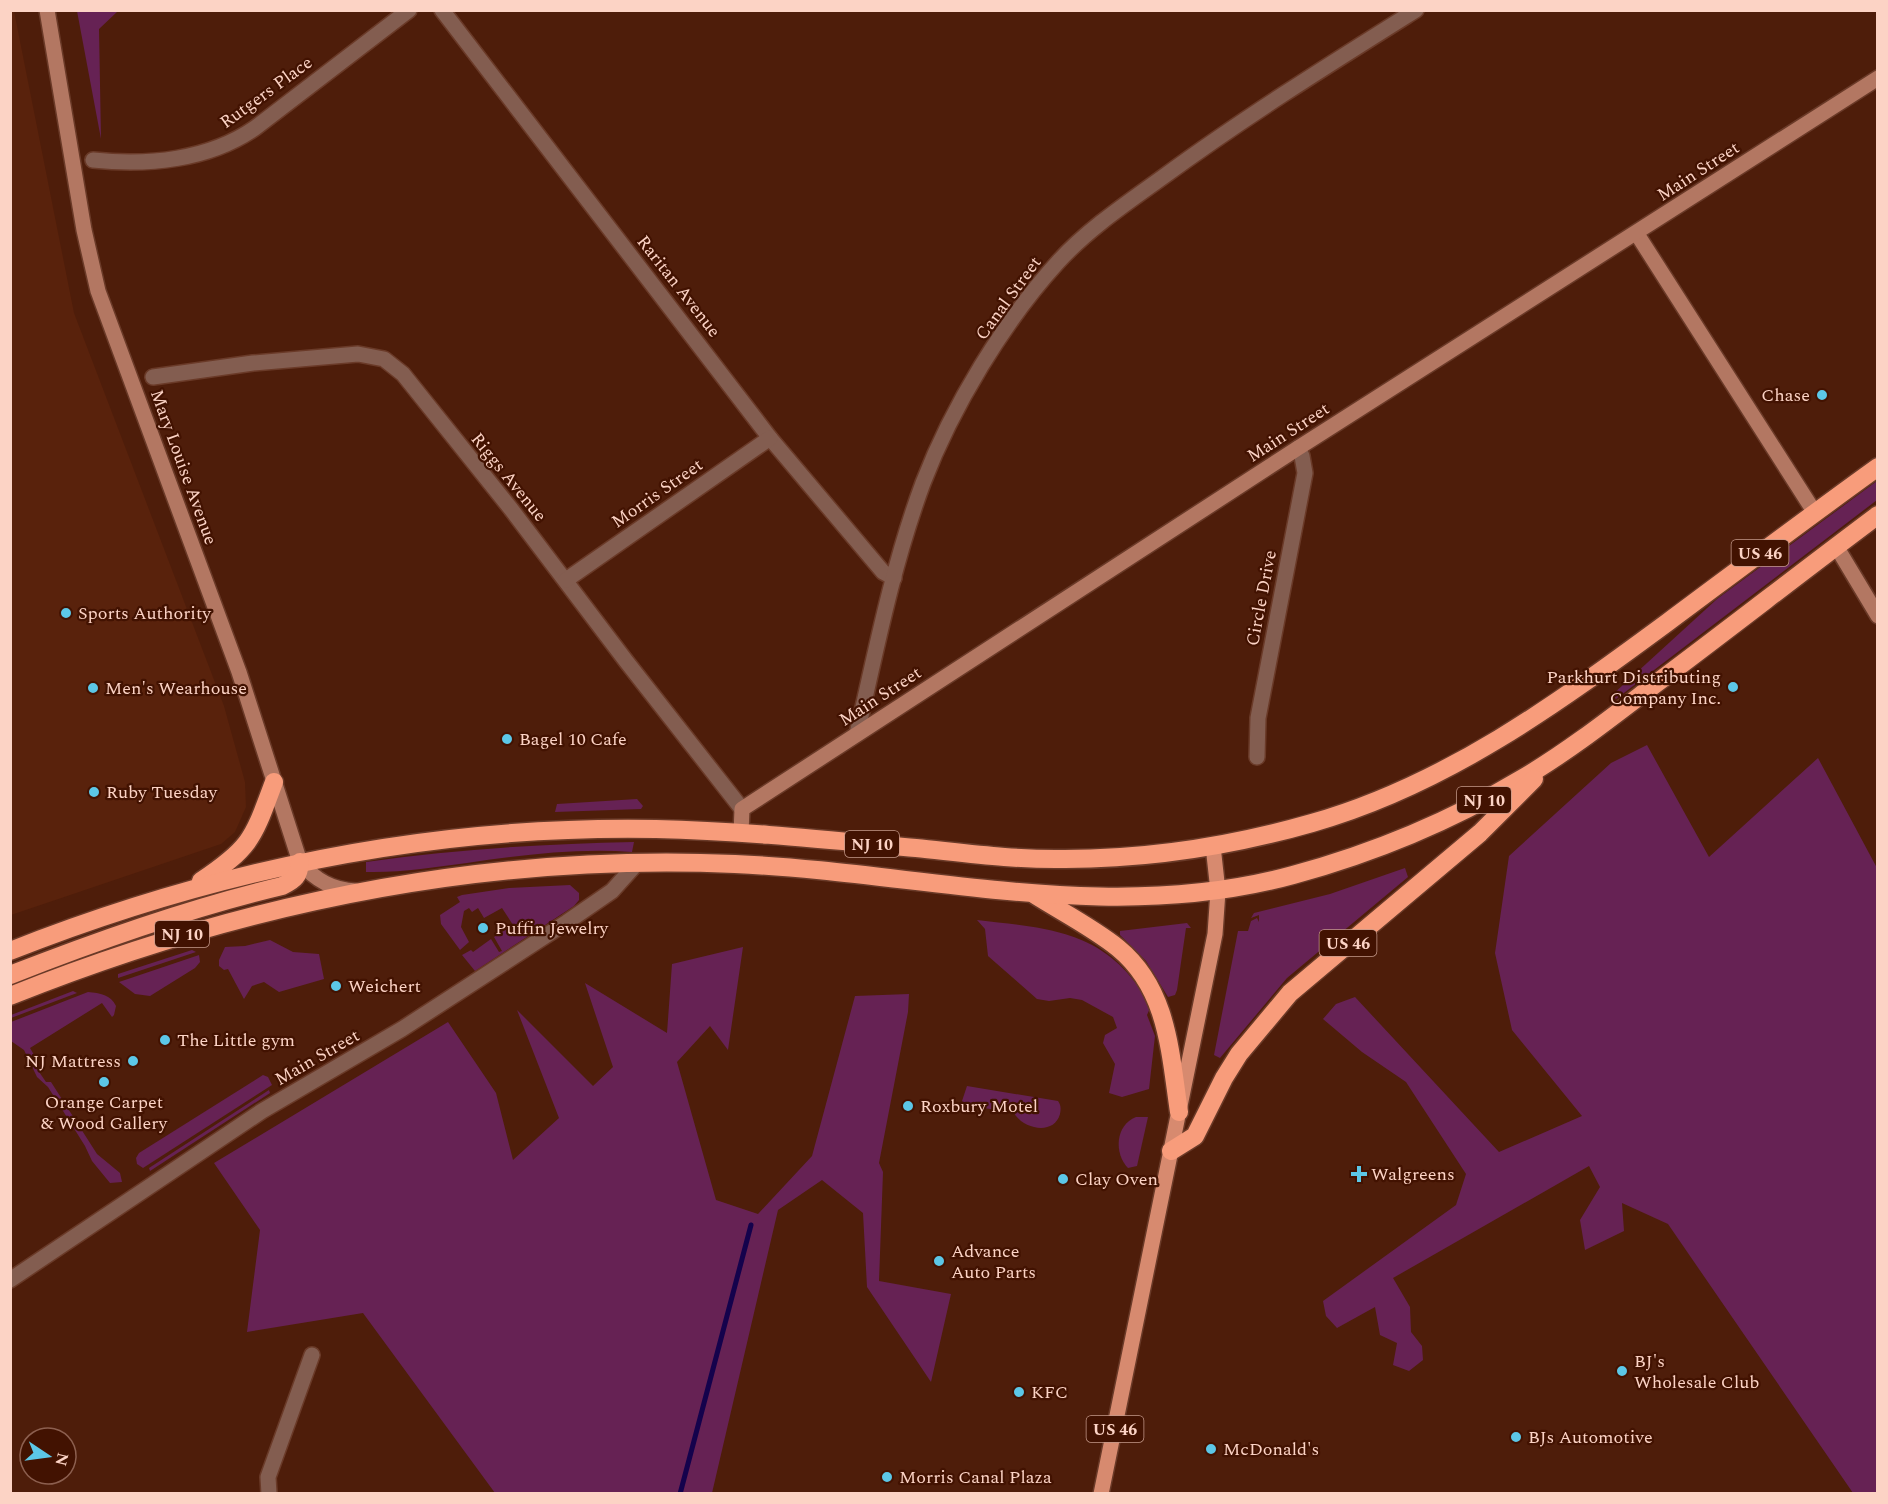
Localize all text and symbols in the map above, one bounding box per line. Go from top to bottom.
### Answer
street label: Rutgers Place [214,49,318,135]
street label: Main Street [1652,135,1745,208]
street label: Raritan Avenue [630,229,727,343]
street label: Canal Street [969,251,1048,346]
place label: Chase [1761,382,1810,409]
street label: Mary Louise Avenue [143,386,224,549]
marker: Chase [1815,388,1829,402]
street label: Main Street [1242,396,1335,469]
street label: Riggs Avenue [464,427,553,528]
street label: Morris Street [606,452,709,535]
road number: US 46 [1732,540,1788,566]
street label: Circle Drive [1239,548,1284,648]
place label: Sports Authority [78,600,212,627]
marker: Sports Authority [59,606,73,620]
street label: Main Street [834,660,927,733]
place label: Parkhurt Distributing Company Inc. [1547,664,1721,712]
place label: Men's Wearhouse [105,675,247,702]
marker: Parkhurt Distributing Company Inc. [1726,680,1740,694]
marker: Men's Wearhouse [86,681,100,695]
place label: Bagel 10 Cafe [519,726,627,753]
marker: Bagel 10 Cafe [500,732,514,746]
place label: Ruby Tuesday [106,779,219,806]
marker: Ruby Tuesday [87,785,101,799]
road number: NJ 10 [1457,787,1511,813]
road number: NJ 10 [845,831,899,857]
place label: Puffin Jewelry [495,915,610,942]
road number: NJ 10 [155,921,209,947]
marker: Puffin Jewelry [476,921,490,935]
road number: US 46 [1320,930,1376,956]
place label: Weichert [348,973,421,1000]
marker: Weichert [329,979,343,993]
street label: Main Street [270,1022,365,1093]
place label: The Little gym [177,1027,295,1054]
marker: The Little gym [158,1033,172,1047]
place label: NJ Mattress [25,1048,121,1075]
marker: NJ Mattress [126,1054,140,1068]
marker: Orange Carpet & Wood Gallery [97,1075,111,1089]
place label: Orange Carpet & Wood Gallery [41,1089,168,1137]
place label: Roxbury Motel [920,1093,1038,1120]
marker: Roxbury Motel [901,1099,915,1113]
place label: Walgreens [1371,1161,1455,1188]
place label: Clay Oven [1075,1166,1158,1193]
marker: Walgreens [1352,1167,1366,1181]
marker: Clay Oven [1056,1172,1070,1186]
place label: Advance Auto Parts [951,1238,1036,1286]
marker: Advance Auto Parts [932,1254,946,1268]
place label: BJ's Wholesale Club [1634,1348,1759,1396]
marker: BJ's Wholesale Club [1615,1364,1629,1378]
place label: KFC [1031,1379,1068,1406]
marker: KFC [1012,1385,1026,1399]
road number: US 46 [1086,1416,1144,1442]
place label: BJs Automotive [1528,1424,1653,1451]
north arrow [18,1426,78,1486]
marker: BJs Automotive [1509,1430,1523,1444]
place label: McDonald's [1223,1436,1319,1463]
marker: McDonald's [1204,1442,1218,1456]
text: N [48,1450,75,1468]
place label: Morris Canal Plaza [899,1464,1052,1491]
marker: Morris Canal Plaza [880,1470,894,1484]

